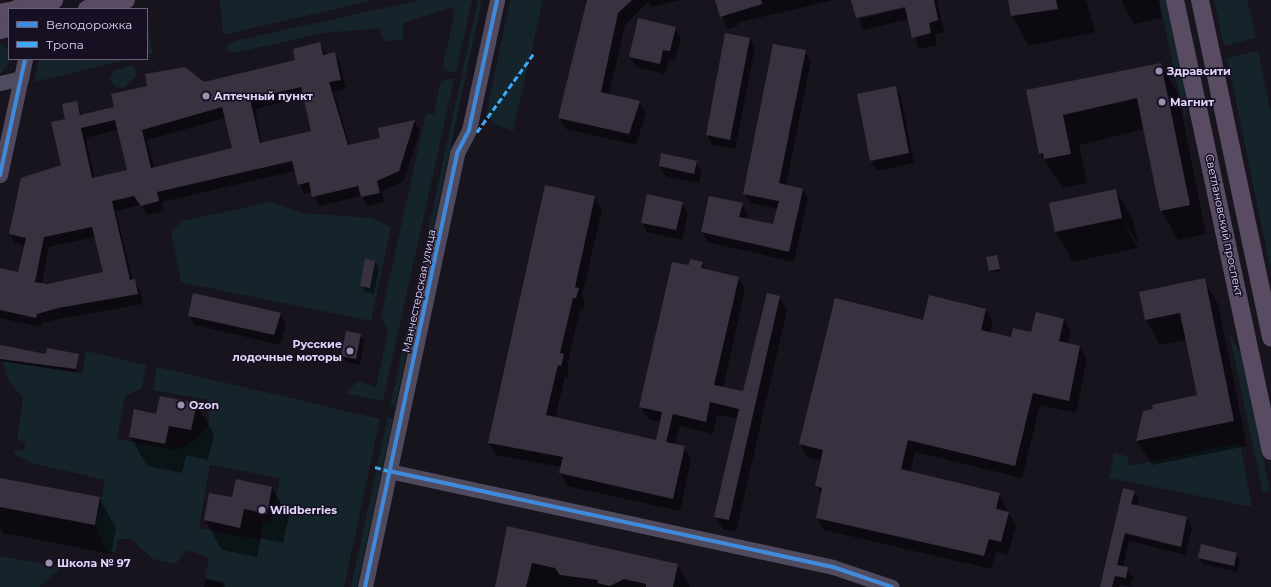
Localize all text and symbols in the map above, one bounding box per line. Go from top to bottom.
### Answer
legend [8,8,148,60]
text: Велодорожка [46,17,132,32]
text: Тропа [46,37,84,52]
place label: Здравсити [1167,64,1231,78]
marker: Здравсити [1154,66,1164,76]
place label: Аптечный пункт [214,89,313,103]
marker: Аптечный пункт [201,91,211,101]
place label: Магнит [1170,95,1214,109]
marker: Магнит [1157,97,1167,107]
street label: Светлановский проспект [1202,153,1246,297]
street label: Манчестерская улица [399,228,439,354]
place label: Русские лодочные моторы [233,338,342,364]
marker: Русские лодочные моторы [345,346,355,356]
place label: Ozon [189,398,219,412]
marker: Ozon [176,400,186,410]
place label: Wildberries [270,503,337,517]
marker: Wildberries [257,505,267,515]
place label: Школа № 97 [57,556,130,570]
marker: Школа № 97 [44,558,54,568]

